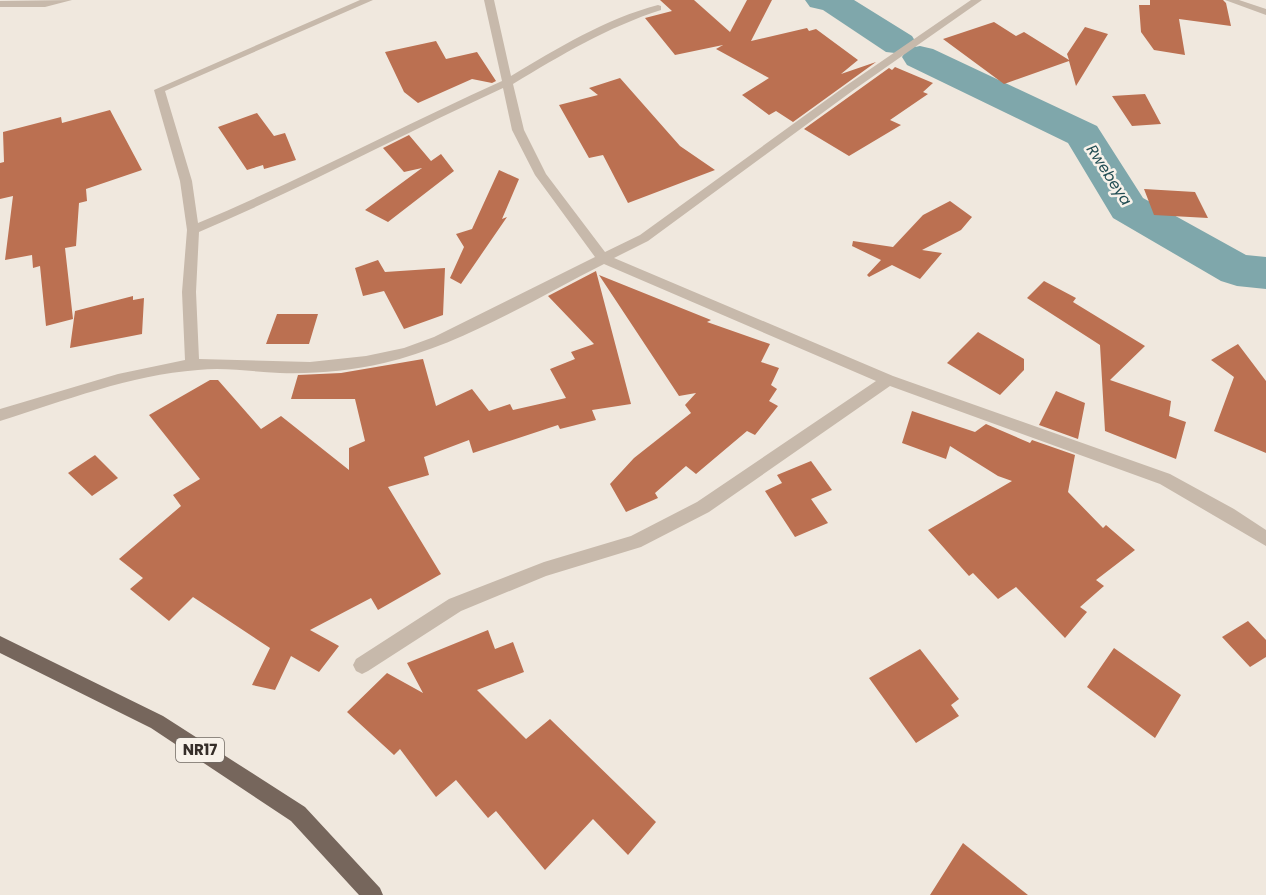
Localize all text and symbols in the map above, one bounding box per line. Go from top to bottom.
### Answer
water label: Rwebeya [1082,140,1137,209]
road number: NR17 [176,738,224,762]

